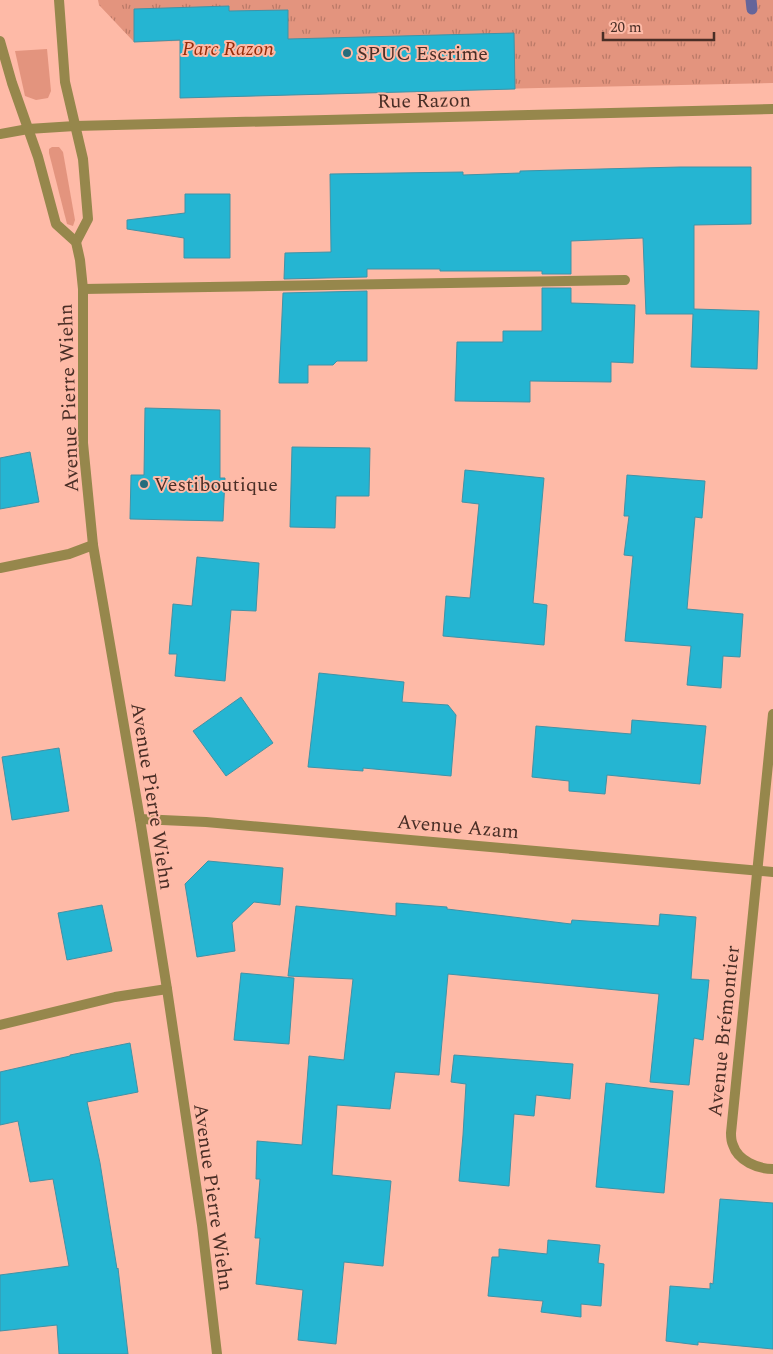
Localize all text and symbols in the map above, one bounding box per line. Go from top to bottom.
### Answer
scale bar [603,10,714,42]
text: 20 m [610,16,642,39]
park label: Parc Razon [182,34,274,64]
place label: SPUC Escrime [357,39,488,69]
marker: SPUC Escrime [341,47,353,59]
street label: Rue Razon [377,85,471,117]
street label: Avenue Pierre Wiehn [51,303,87,493]
place label: Vestiboutique [154,470,278,500]
marker: Vestiboutique [138,478,150,490]
street label: Avenue Pierre Wiehn [122,701,182,892]
street label: Avenue Azam [396,807,520,847]
street label: Avenue Brémontier [700,944,748,1118]
street label: Avenue Pierre Wiehn [185,1102,241,1293]

